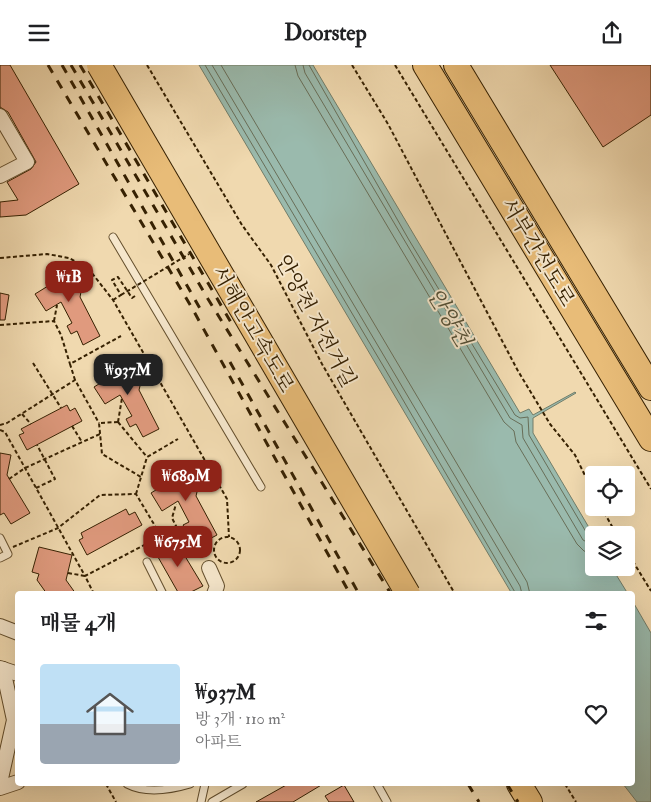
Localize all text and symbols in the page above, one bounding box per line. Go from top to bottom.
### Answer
icon: menu [25,19,53,47]
text: Doorstep [284,19,367,47]
icon: share [598,19,626,47]
street label: 서부간선도로 [495,193,580,311]
street label: 안양천 자전거길 [269,250,362,392]
pin: ₩1B [45,261,93,303]
street label: 서해안고속도로 [205,261,300,397]
text: ₩1B [56,267,82,287]
water label: 안양천 [421,283,478,354]
pin: ₩937M [93,353,163,396]
text: ₩937M [105,360,151,380]
pin: ₩689M [151,459,221,502]
text: ₩689M [162,466,210,486]
map controls [585,466,635,576]
button: locate [585,466,635,516]
pin: ₩675M [143,525,213,568]
button: layers [585,526,635,576]
text: ₩675M [154,532,202,552]
icon: filters [582,607,610,635]
text: 매물 4개 [40,610,117,637]
text: ₩937M [195,679,256,706]
icon: home [80,684,140,744]
icon: heart [582,700,610,728]
text: 방 3개 · 110 m² [195,709,285,729]
text: 아파트 [195,732,241,752]

